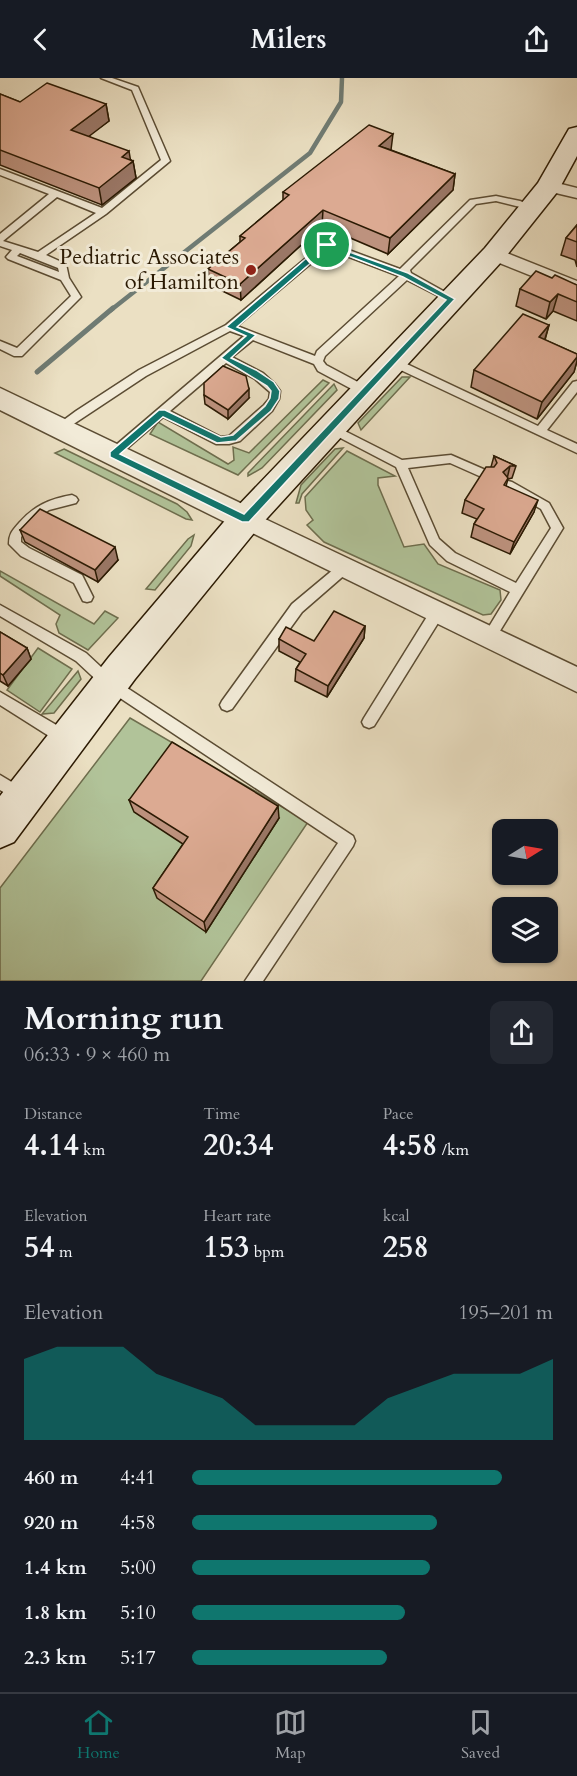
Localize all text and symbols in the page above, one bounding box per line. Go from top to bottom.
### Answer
text: Milers [251,21,326,58]
icon: back [24,23,57,56]
icon: share [520,23,553,56]
pin [301,219,352,270]
icon: arrive [310,228,343,261]
place label: Pediatric Associates of Hamilton [59,242,239,297]
marker: Pediatric Associates of Hamilton [244,263,258,277]
north arrow [492,819,558,885]
map controls [492,819,558,963]
button: layers [492,897,558,963]
text: Morning run [24,996,224,1041]
button: share [490,1001,553,1064]
text: 06:33 · 9 × 460 m [24,1041,170,1068]
text: Distance [24,1103,82,1125]
text: Time [203,1103,240,1125]
text: Pace [383,1103,414,1125]
text: 4.14 [24,1125,79,1166]
text: 20:34 [203,1125,274,1166]
text: 4:58 [383,1125,437,1166]
text: km [79,1139,105,1161]
text: /km [437,1139,469,1161]
text: Elevation [24,1205,88,1227]
text: Heart rate [203,1205,271,1227]
text: kcal [383,1205,410,1227]
text: 54 [24,1227,55,1268]
text: 153 [203,1227,249,1268]
text: 258 [383,1227,429,1268]
text: m [55,1241,73,1263]
text: bpm [249,1241,284,1263]
text: Elevation [24,1299,103,1326]
text: 195–201 m [458,1299,553,1326]
text: 460 m [24,1464,79,1491]
text: 4:41 [120,1464,156,1491]
text: 920 m [24,1509,79,1536]
text: 4:58 [120,1509,156,1536]
text: 1.4 km [24,1554,87,1581]
text: 5:00 [120,1554,156,1581]
text: 1.8 km [24,1599,87,1626]
text: 5:10 [120,1599,156,1626]
text: 2.3 km [24,1644,87,1671]
text: 5:17 [120,1644,156,1671]
tab: Home [77,1706,120,1764]
tab: Map [274,1706,307,1764]
tab: Saved [461,1706,500,1764]

